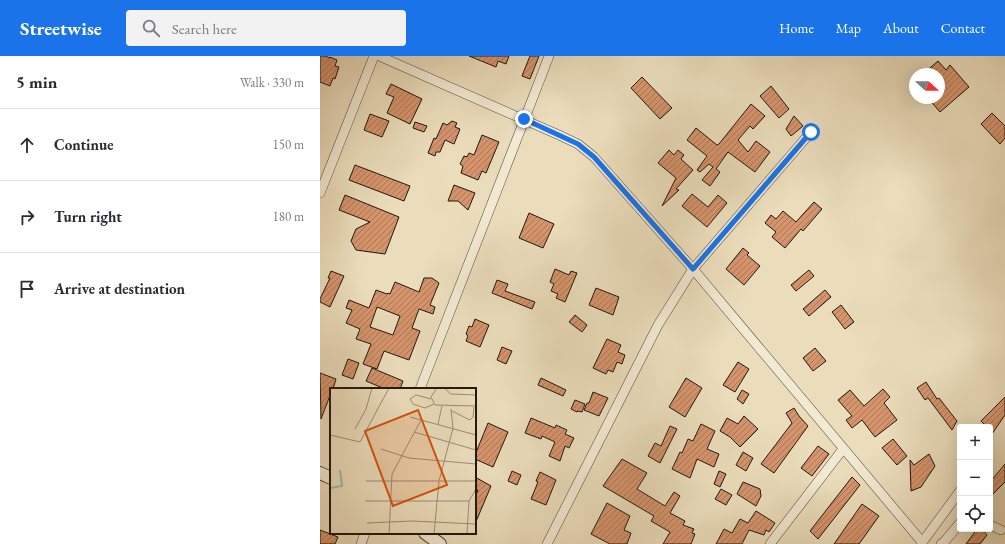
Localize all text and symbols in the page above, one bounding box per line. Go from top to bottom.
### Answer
search box [126,10,406,46]
text: Streetwise [20,16,102,41]
icon: search [140,17,162,39]
text: Search here [172,19,237,38]
text: Home [779,19,814,37]
text: Map [836,19,861,37]
text: About [883,19,919,37]
text: Contact [941,19,985,37]
north arrow [909,68,945,104]
text: 5 min [16,71,57,93]
text: Walk · 330 m [240,74,304,91]
route end [515,110,533,128]
route start [802,123,820,141]
icon: ahead [16,134,38,156]
text: Continue [54,135,114,154]
text: 150 m [273,136,304,153]
icon: right [16,206,38,228]
text: Turn right [54,207,122,226]
text: 180 m [273,208,304,225]
icon: arrive [16,278,38,300]
text: Arrive at destination [54,279,185,298]
inset map [330,388,476,534]
map controls [957,424,993,532]
button: + [957,424,993,460]
button: − [957,460,993,496]
button: locate [957,496,993,532]

